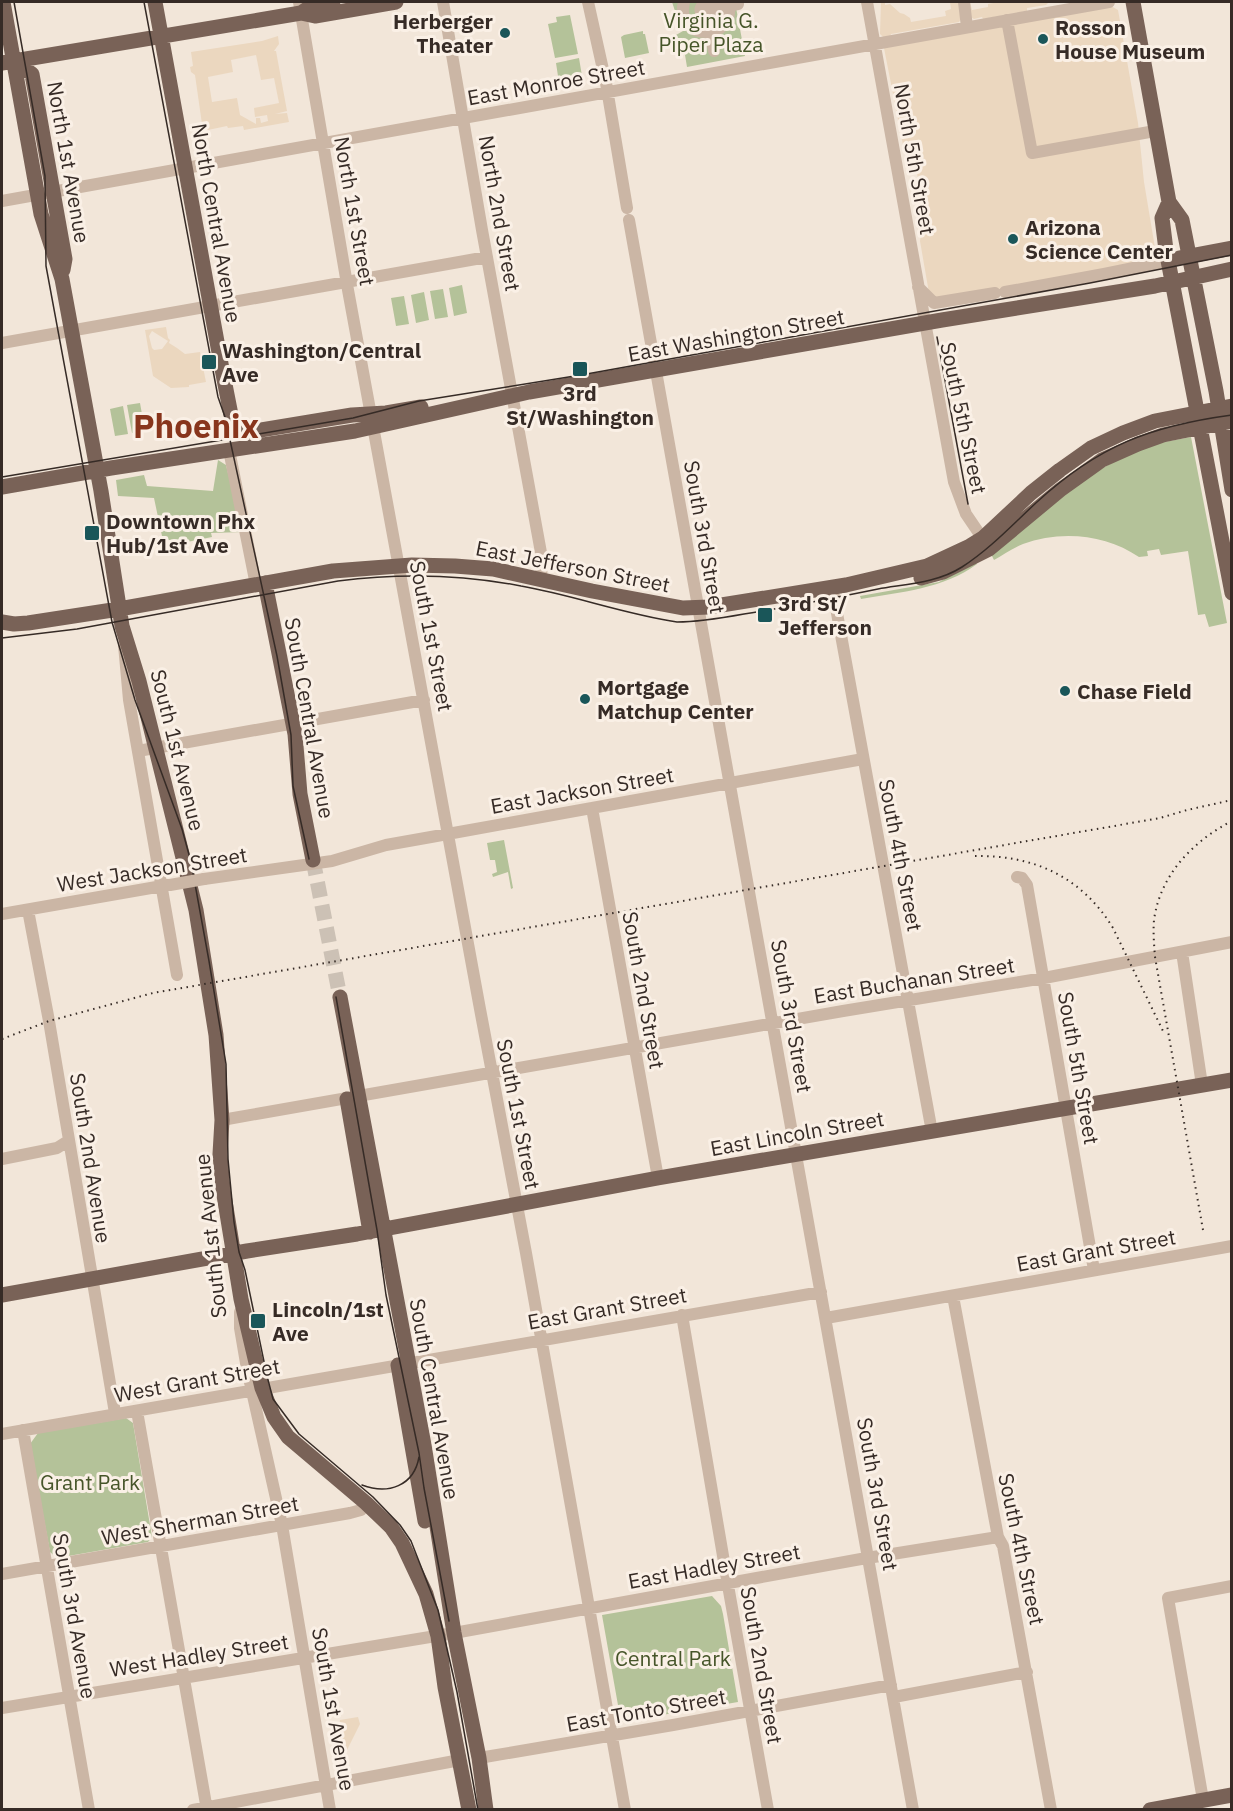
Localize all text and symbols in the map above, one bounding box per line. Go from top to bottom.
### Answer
park label: Virginia G. Piper Plaza [659,6,763,58]
place label: Herberger Theater [393,7,494,59]
place label: Rosson House Museum [1055,13,1205,65]
marker: Herberger Theater [498,26,512,40]
marker: Rosson House Museum [1036,32,1050,46]
street label: East Monroe Street [465,53,647,111]
street label: North 1st Avenue [41,79,97,245]
street label: North 5th Street [888,81,942,237]
street label: North Central Avenue [186,121,248,325]
street label: North 2nd Street [473,133,527,293]
street label: North 1st Street [328,134,382,288]
place label: Arizona Science Center [1025,213,1174,265]
marker: Arizona Science Center [1006,232,1020,246]
street label: East Washington Street [625,302,847,368]
place label: Washington/Central Ave [222,336,421,388]
street label: South 5th Street [934,339,994,497]
marker: Washington/Central Ave [200,353,218,371]
marker: 3rd St/Washington [571,360,589,378]
place label: 3rd St/Washington [506,379,654,431]
district label: Phoenix [133,404,259,447]
street label: South 3rd Street [678,458,732,616]
place label: Downtown Phx Hub/1st Ave [106,507,255,559]
marker: Downtown Phx Hub/1st Ave [83,524,101,542]
street label: East Jefferson Street [473,533,673,599]
street label: South 1st Street [404,558,460,714]
place label: 3rd St/ Jefferson [778,589,872,641]
marker: 3rd St/ Jefferson [756,606,774,624]
street label: South Central Avenue [279,615,341,821]
street label: South 1st Avenue [144,666,212,834]
place label: Mortgage Matchup Center [597,673,754,725]
place label: Chase Field [1077,677,1192,705]
marker: Chase Field [1058,684,1072,698]
marker: Mortgage Matchup Center [578,692,592,706]
street label: East Jackson Street [488,760,676,820]
street label: South 4th Street [873,776,929,934]
street label: West Jackson Street [55,840,249,898]
street label: South 2nd Street [616,909,672,1071]
street label: South 3rd Street [765,937,819,1095]
street label: East Buchanan Street [812,950,1016,1010]
street label: South 5th Street [1052,989,1106,1147]
street label: South 1st Street [491,1036,547,1192]
street label: South 2nd Avenue [64,1071,118,1245]
street label: East Lincoln Street [708,1104,886,1162]
street label: South 1st Avenue [187,1152,233,1320]
street label: East Grant Street [1014,1222,1178,1278]
street label: East Grant Street [525,1280,689,1336]
place label: Lincoln/1st Ave [272,1295,384,1347]
street label: South Central Avenue [404,1296,466,1502]
marker: Lincoln/1st Ave [249,1312,267,1330]
street label: West Grant Street [112,1352,282,1408]
street label: South 3rd Street [851,1415,905,1573]
park label: Grant Park [40,1468,140,1496]
street label: South 4th Street [992,1470,1052,1628]
street label: West Sherman Street [99,1489,301,1551]
street label: South 3rd Avenue [47,1531,103,1701]
street label: East Hadley Street [626,1537,802,1595]
street label: South 2nd Street [734,1584,790,1746]
street label: South 1st Avenue [306,1625,362,1793]
street label: West Hadley Street [108,1627,290,1683]
park label: Central Park [615,1644,731,1672]
street label: East Tonto Street [564,1682,728,1738]

